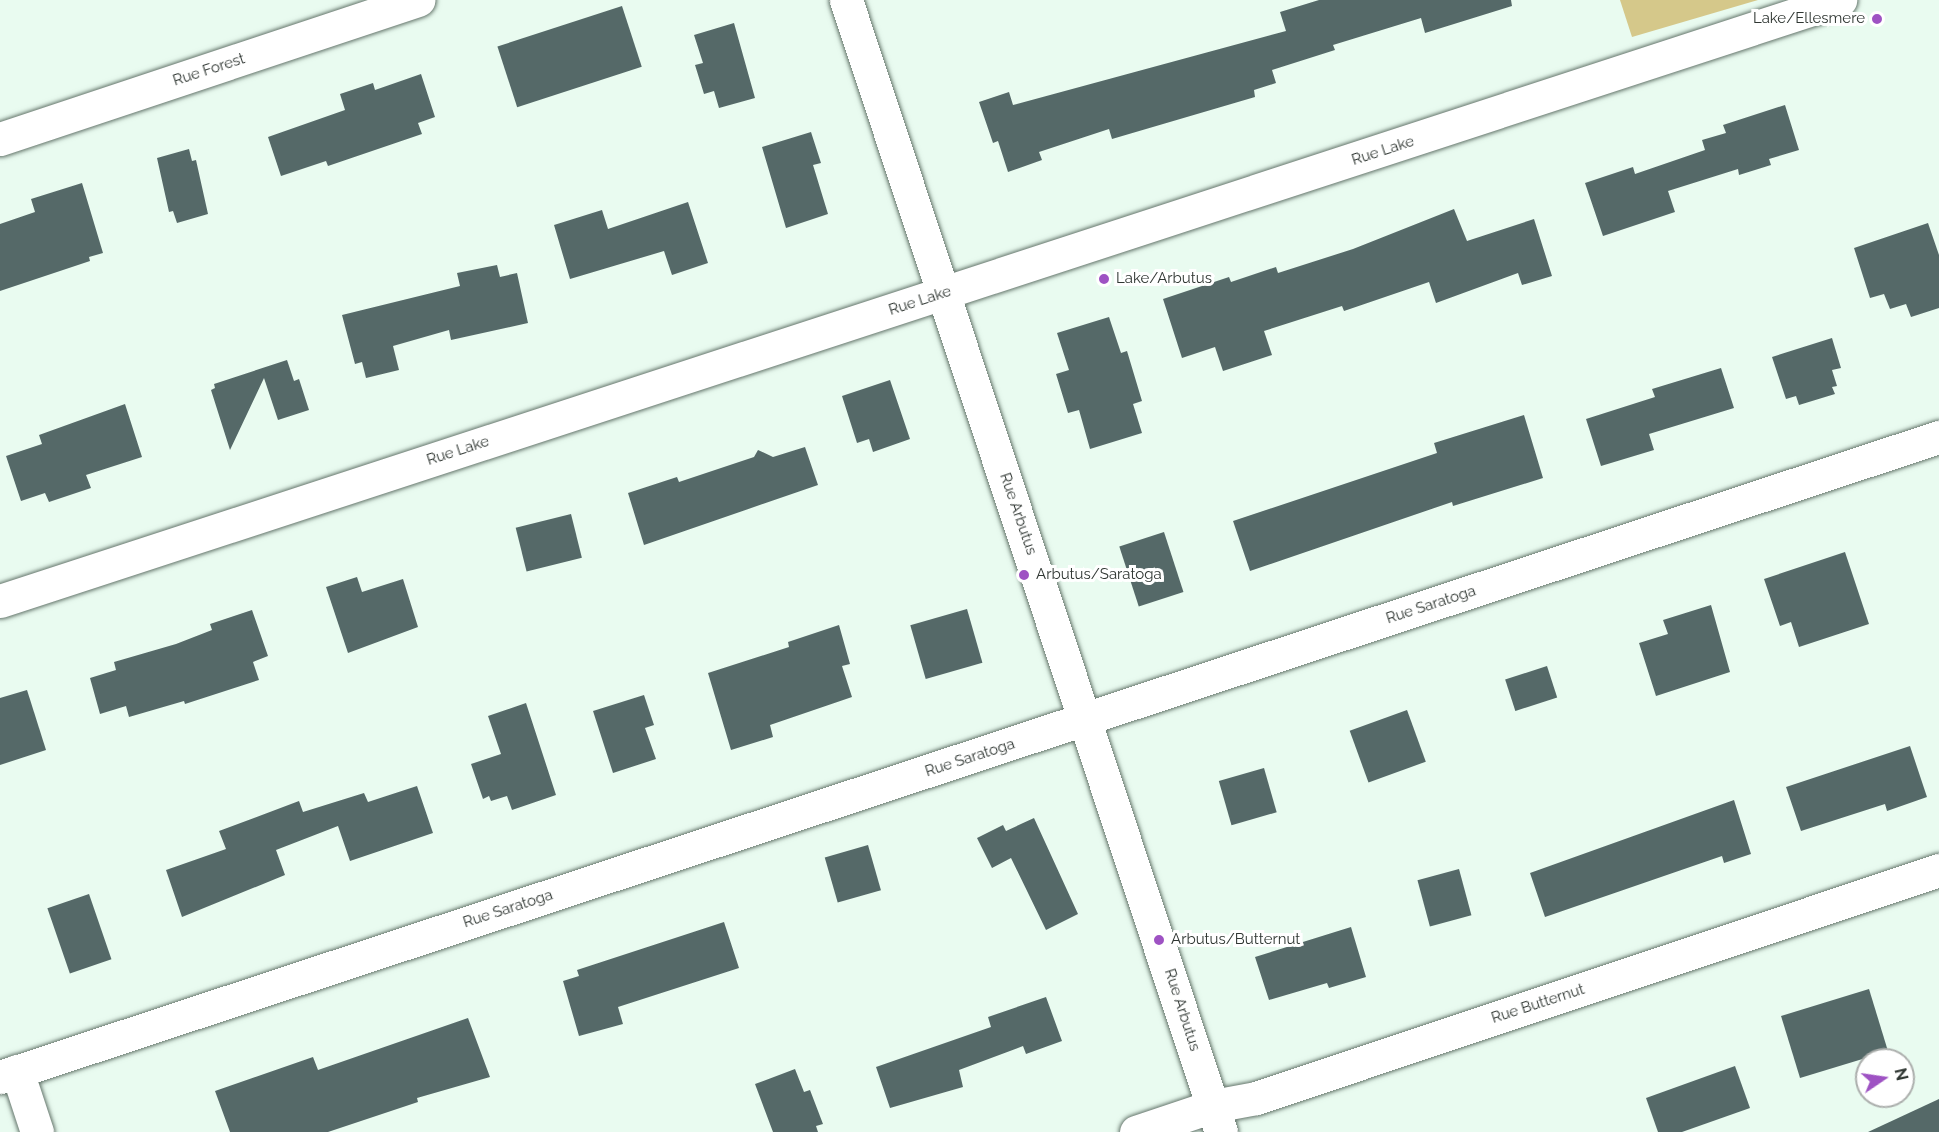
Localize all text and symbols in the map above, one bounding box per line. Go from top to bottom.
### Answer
place label: Lake/Ellesmere [1753,10,1865,28]
marker: Lake/Ellesmere [1870,12,1884,26]
street label: Rue Forest [171,50,247,90]
street label: Rue Lake [1350,132,1416,170]
place label: Lake/Arbutus [1116,270,1212,288]
marker: Lake/Arbutus [1097,272,1111,286]
street label: Rue Lake [887,282,953,320]
street label: Rue Lake [425,432,491,470]
street label: Rue Arbutus [995,470,1041,558]
place label: Arbutus/Saratoga [1036,566,1162,584]
marker: Arbutus/Saratoga [1017,568,1031,582]
street label: Rue Saratoga [1384,582,1478,628]
street label: Rue Saratoga [923,735,1017,781]
street label: Rue Saratoga [461,886,555,932]
place label: Arbutus/Butternut [1171,931,1300,949]
marker: Arbutus/Butternut [1152,933,1166,947]
street label: Rue Arbutus [1160,966,1204,1054]
street label: Rue Butternut [1489,980,1587,1028]
north arrow [1855,1048,1915,1108]
text: N [1890,1066,1912,1082]

